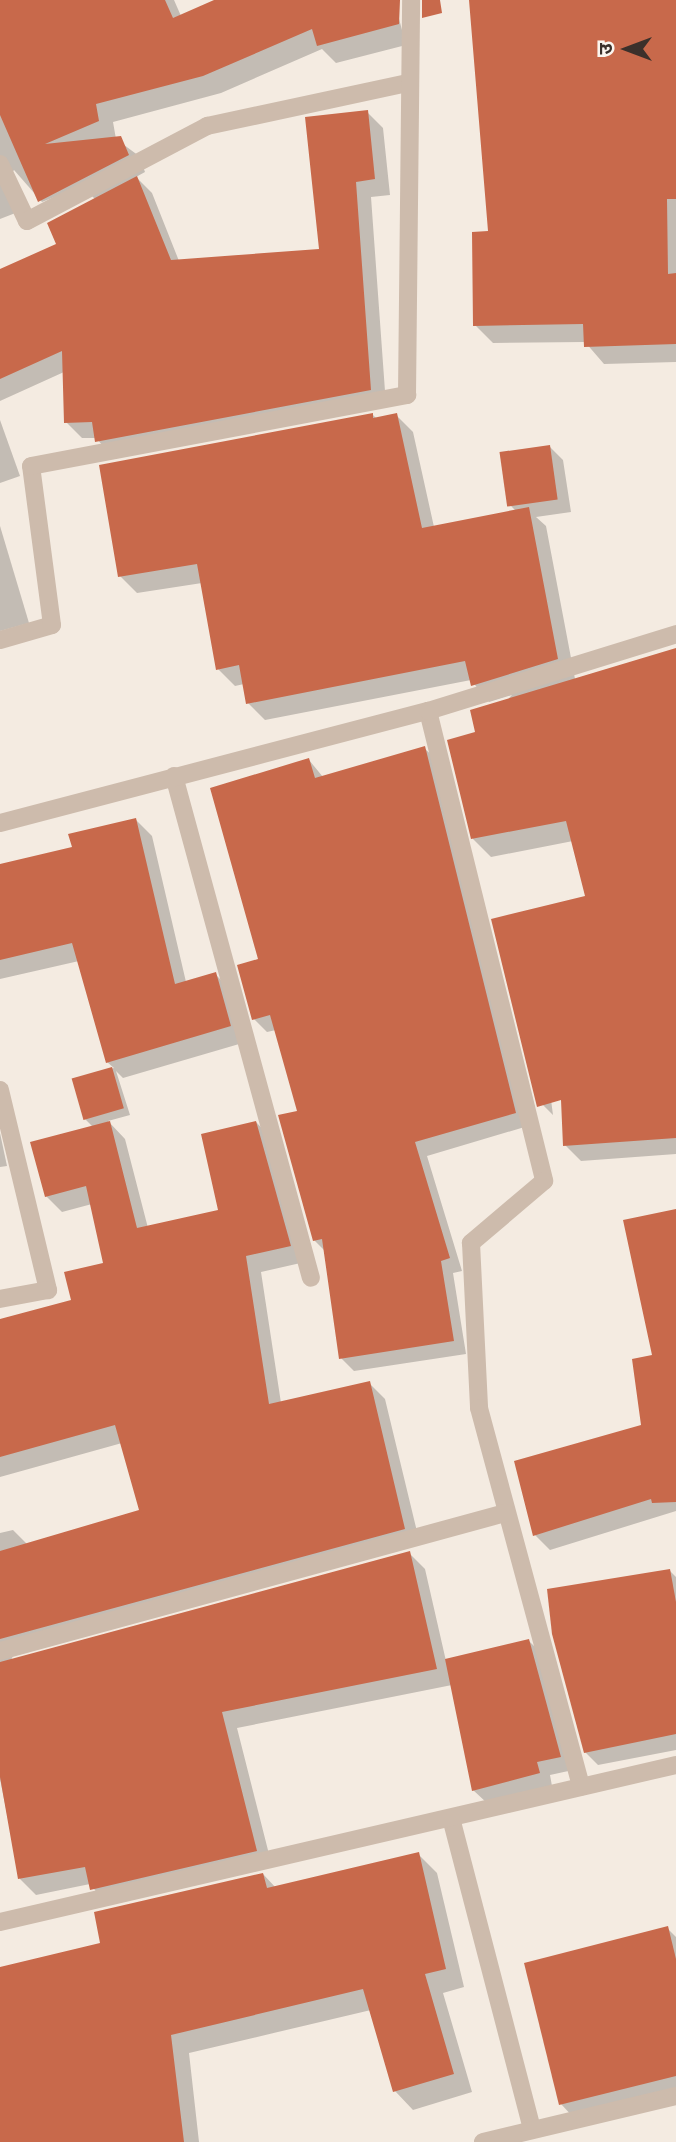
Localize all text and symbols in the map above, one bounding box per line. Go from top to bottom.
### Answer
north arrow [592,14,662,84]
text: उ [595,43,616,55]

